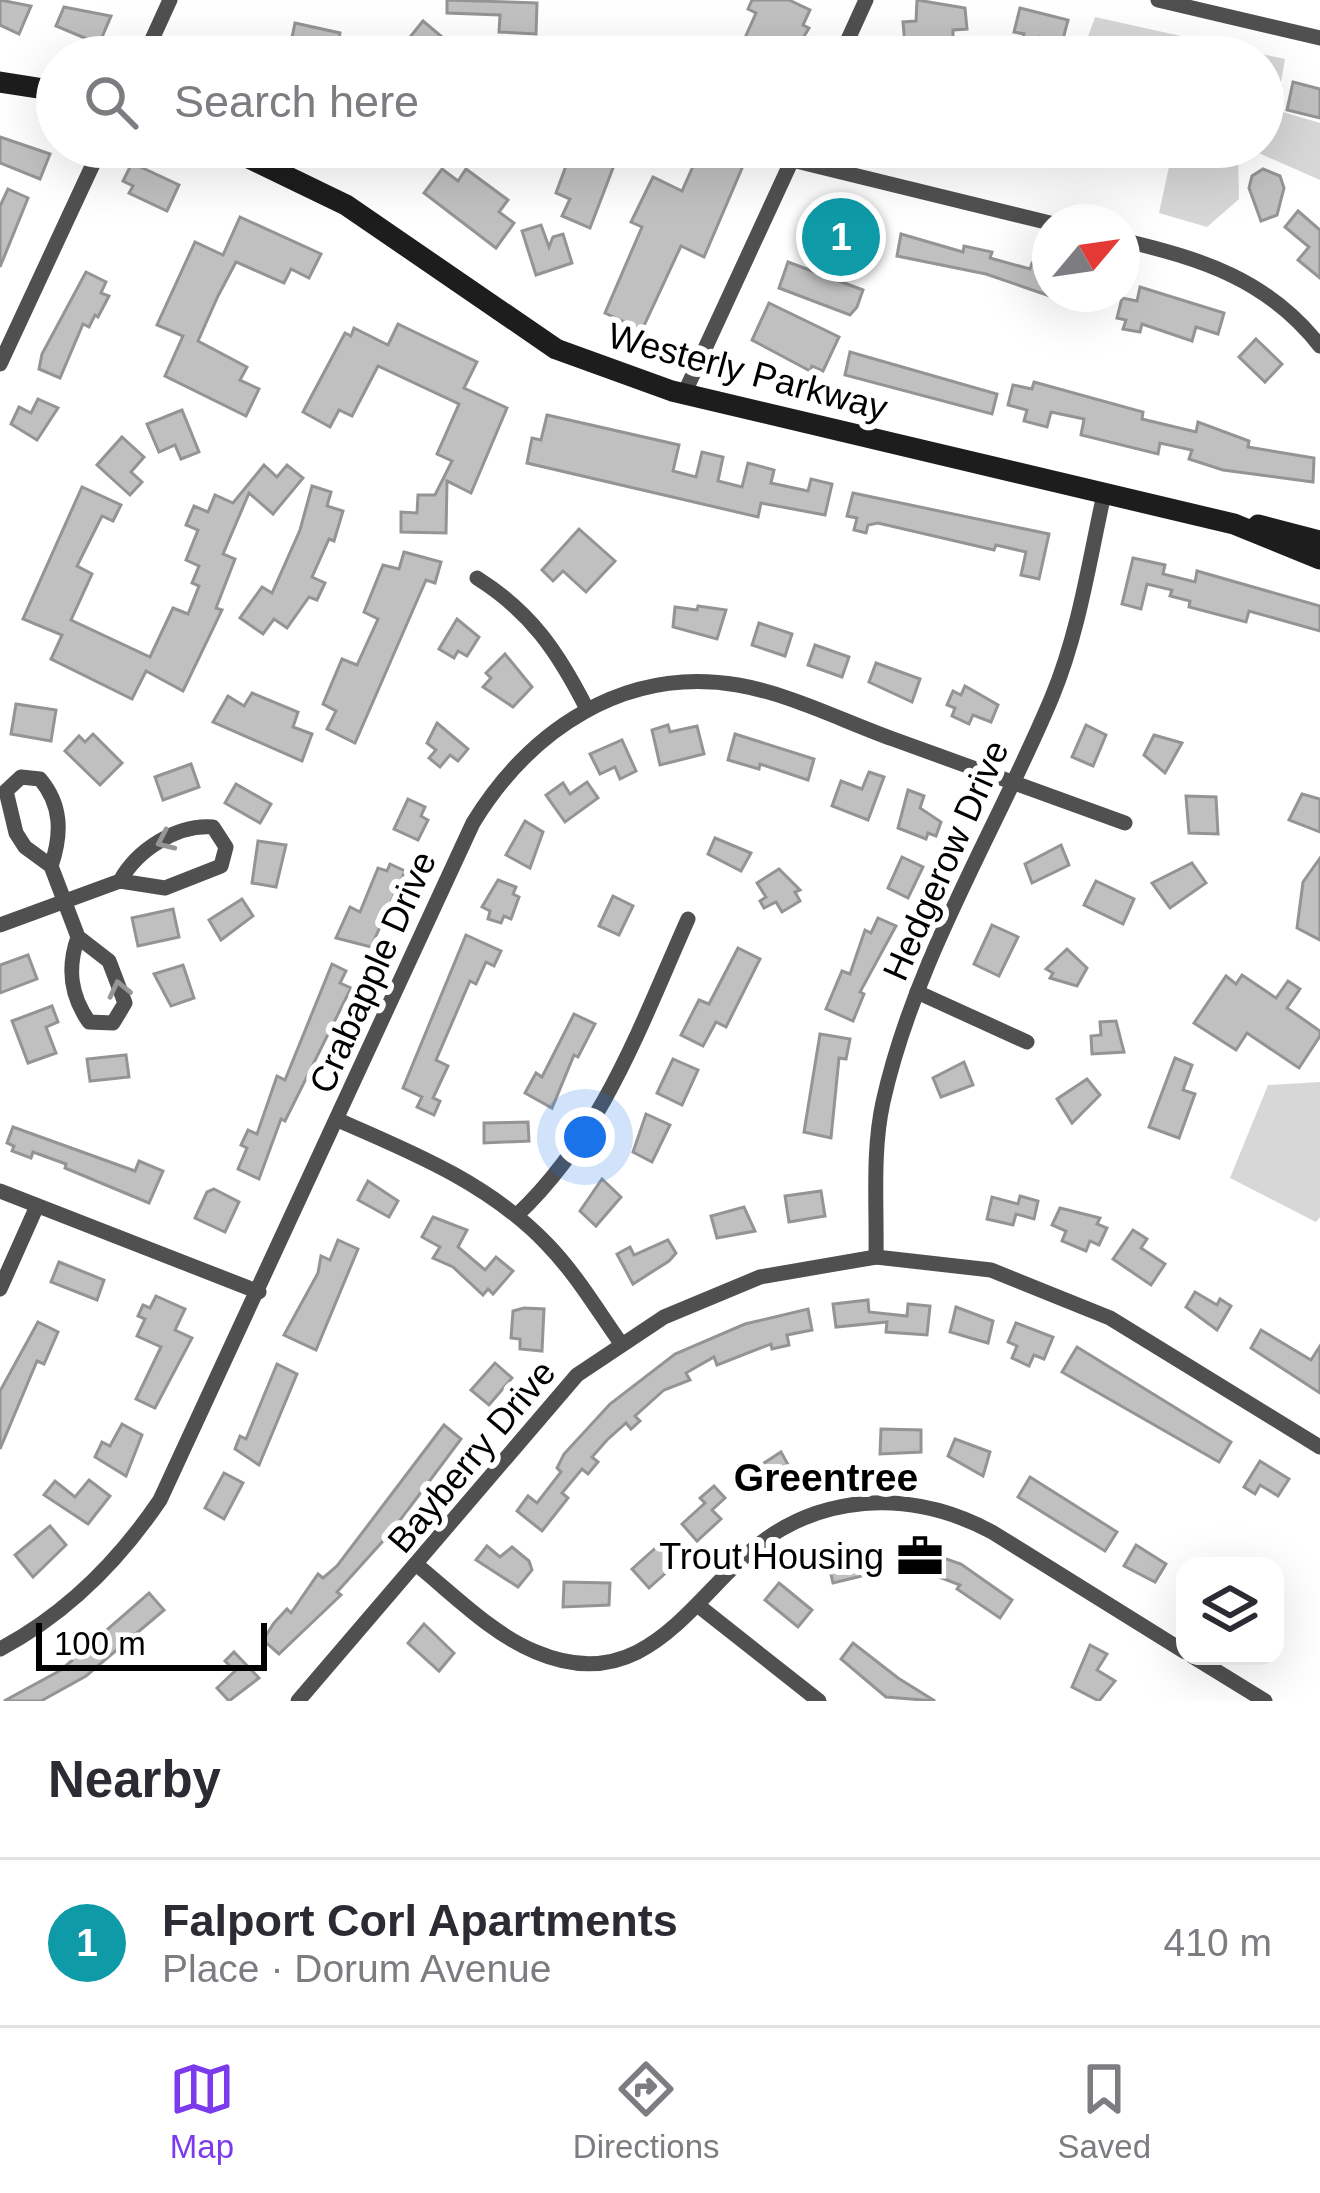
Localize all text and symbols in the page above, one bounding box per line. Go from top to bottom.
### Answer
search box [36,36,1284,168]
icon: search [78,69,144,135]
text: Search here [174,76,419,127]
pin: 1 [802,192,880,282]
north arrow [1032,204,1140,312]
street label: Westerly Parkway [604,314,892,428]
street label: Hedgerow Drive [874,734,1017,986]
one-way arrow [156,826,177,850]
street label: Crabapple Drive [301,845,444,1099]
one-way arrow [108,979,133,1000]
your location [555,1107,615,1167]
street label: Bayberry Drive [379,1352,564,1561]
district label: Greentree [734,1456,918,1499]
office icon: Trout Housing [895,1531,945,1581]
place label: Trout Housing [659,1536,884,1577]
map controls [1176,1557,1284,1665]
button: layers [1176,1557,1284,1665]
scale bar [36,1617,267,1670]
text: 100 m [54,1625,146,1662]
text: Nearby [48,1751,221,1808]
text: Falport Corl Apartments [162,1895,678,1946]
text: 1 [76,1921,98,1964]
text: 410 m [1164,1921,1272,1964]
text: Place · Dorum Avenue [162,1947,552,1990]
tab: Map [169,2056,235,2166]
tab: Directions [573,2056,720,2166]
tab: Saved [1057,2056,1151,2166]

